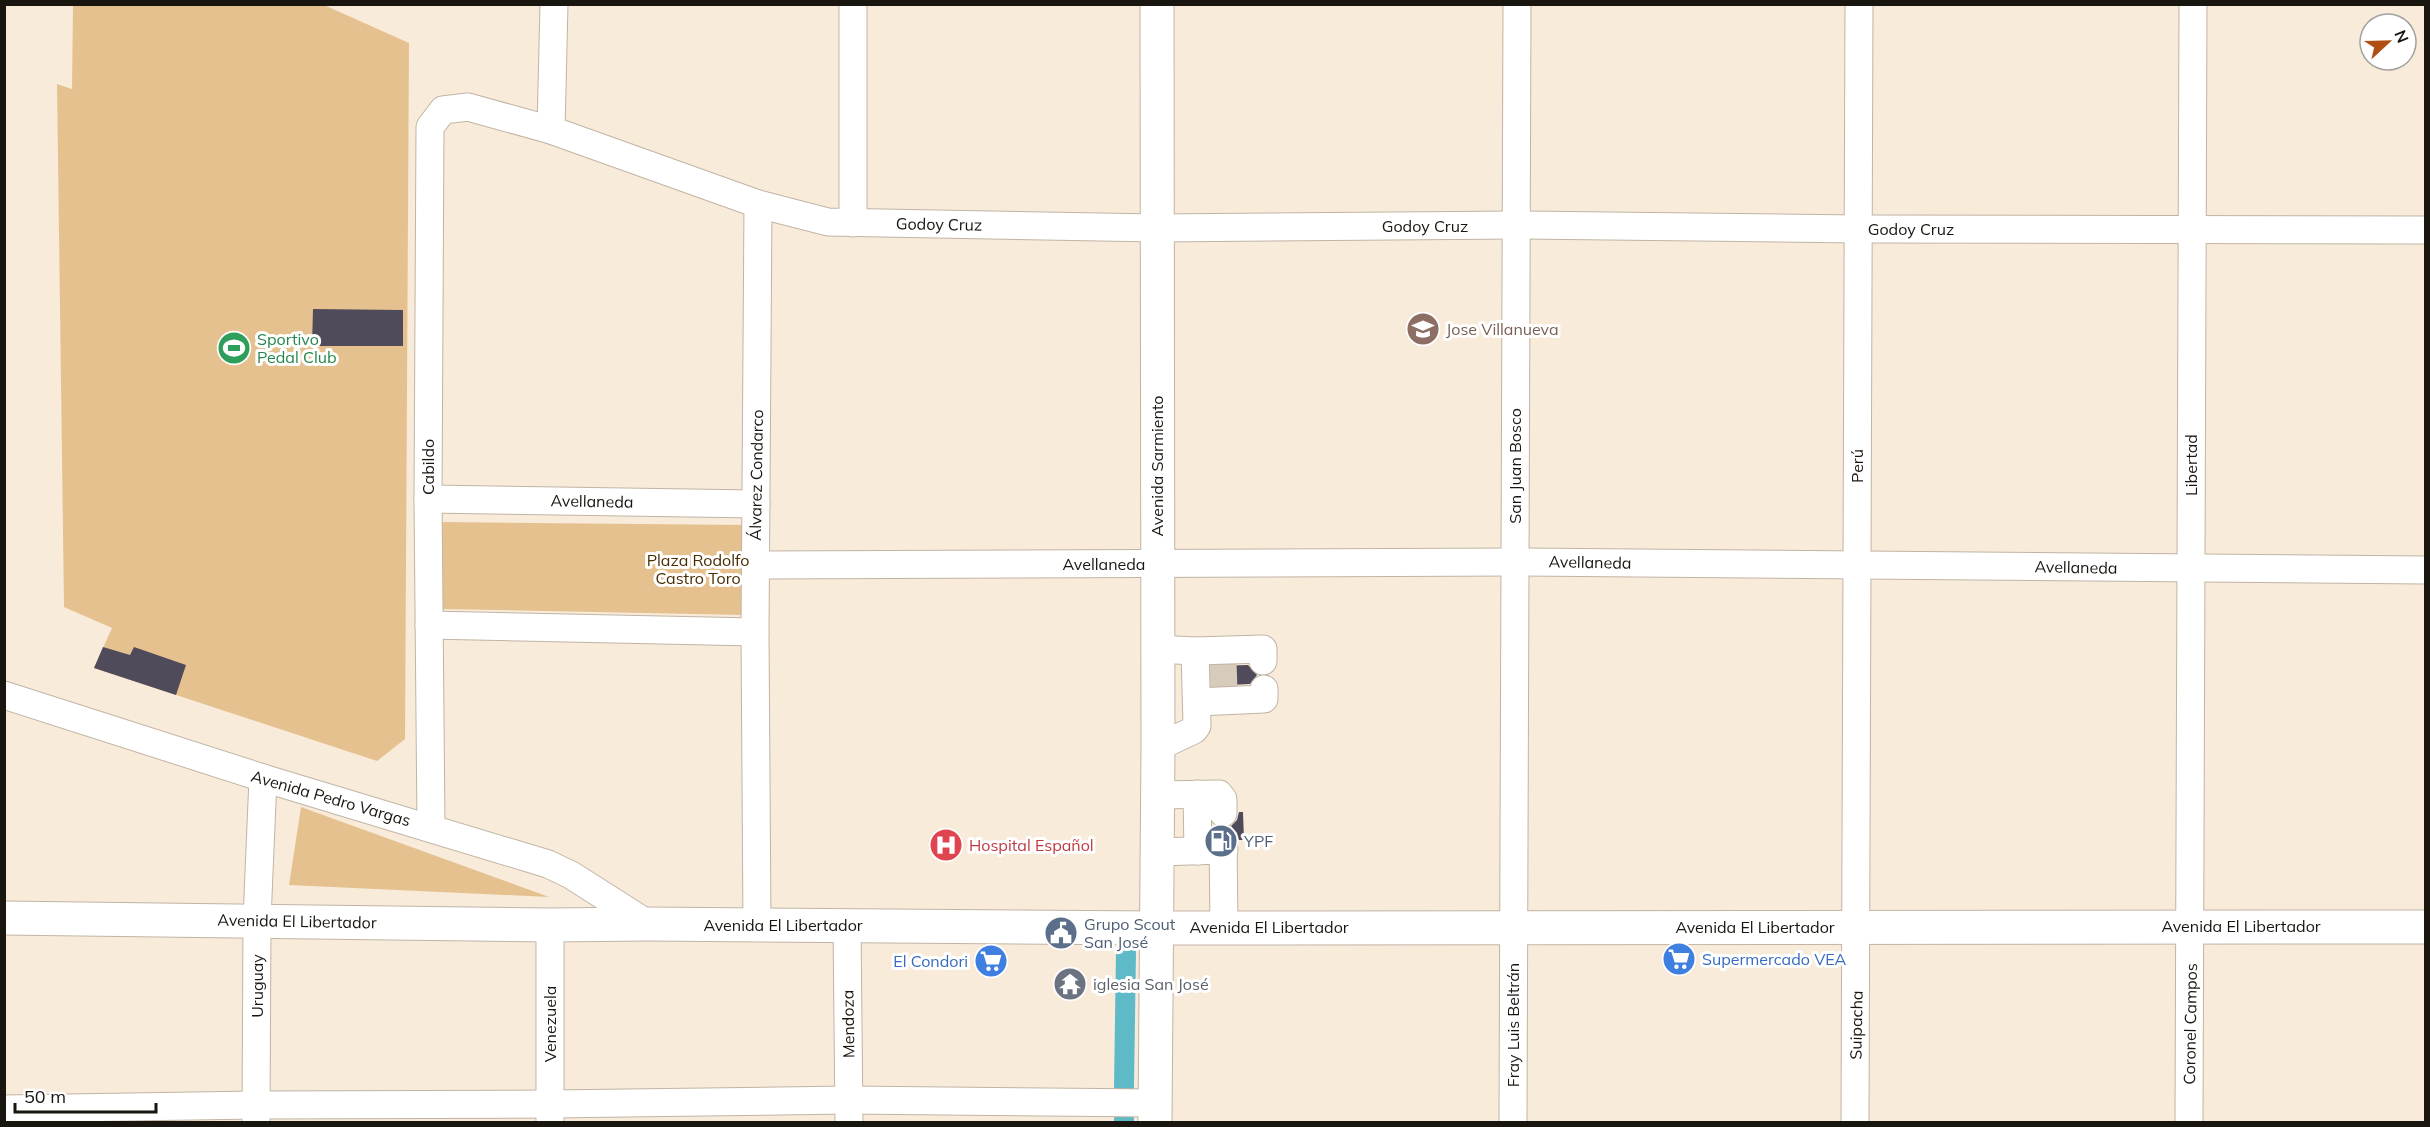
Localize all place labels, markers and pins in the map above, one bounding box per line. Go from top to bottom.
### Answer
school or university icon: Jose Villanueva [1405,311,1441,347]
place label: Jose Villanueva [1446,319,1559,339]
place label: Sportivo Pedal Club [257,329,337,367]
sports icon: Sportivo Pedal Club [216,330,252,366]
fuel station icon: YPF [1203,823,1239,859]
hospital icon: Hospital Español [928,827,964,863]
place label: YPF [1243,831,1273,851]
place label: Hospital Español [969,835,1094,855]
place label: Grupo Scout San José [1084,914,1176,952]
public building icon: Grupo Scout San José [1043,915,1079,951]
supermarket icon: Supermercado VEA [1661,941,1697,977]
supermarket icon: El Condori [973,943,1009,979]
place label: Supermercado VEA [1702,949,1846,969]
place label: El Condori [893,951,968,971]
temple icon: iglesia San José [1052,966,1088,1002]
place label: iglesia San José [1093,974,1209,994]

